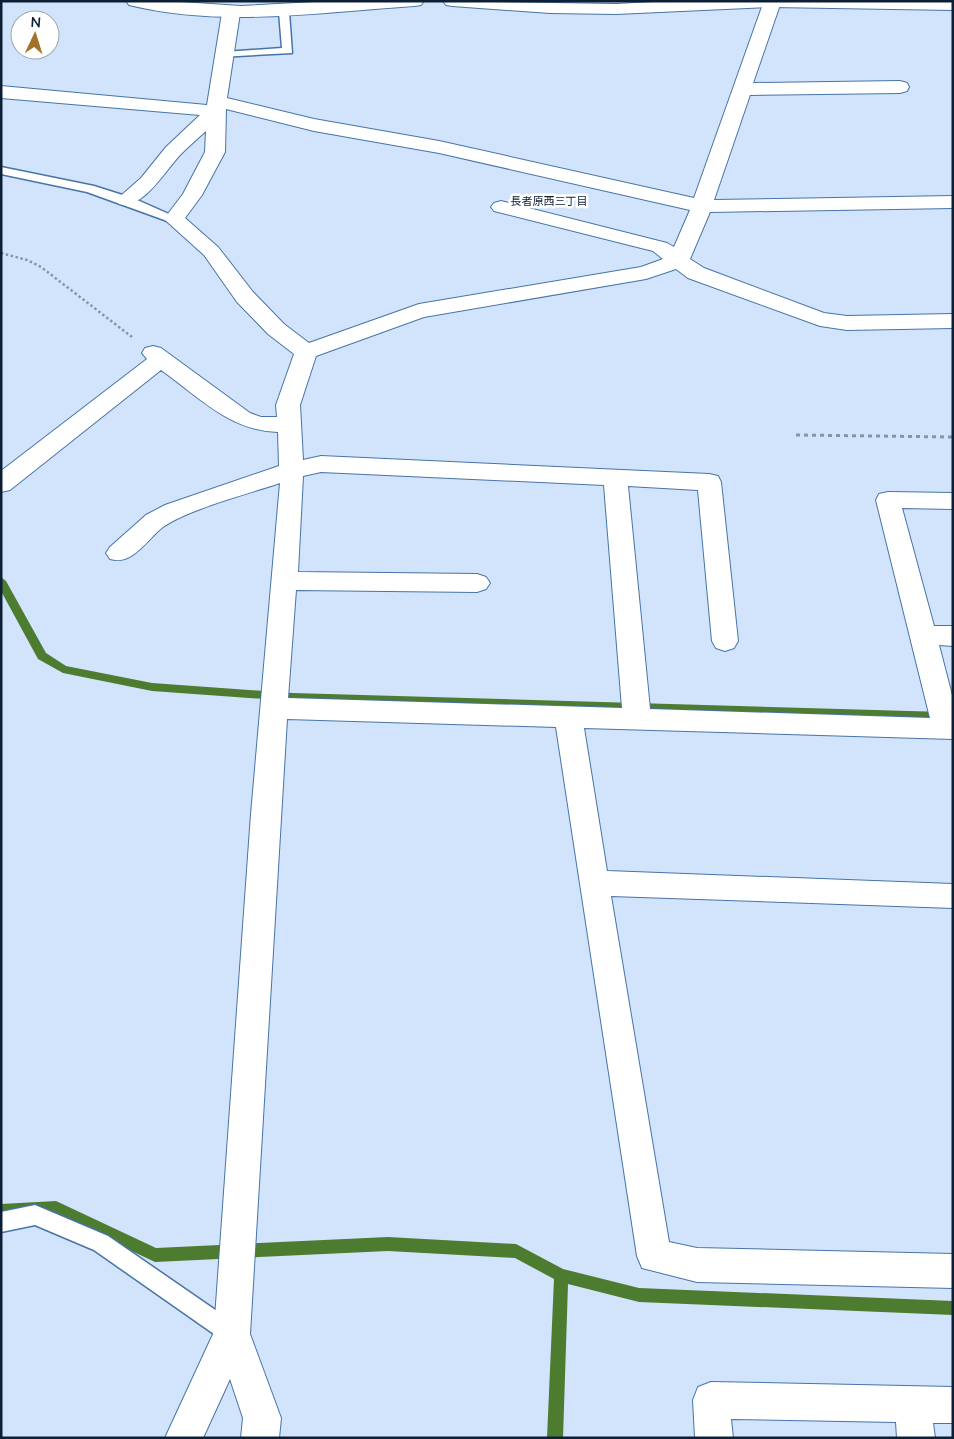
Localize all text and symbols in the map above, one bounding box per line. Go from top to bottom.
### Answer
north arrow [10,10,60,60]
text: N [30,13,42,32]
district label: 長者原西三丁目 [511,194,588,209]

